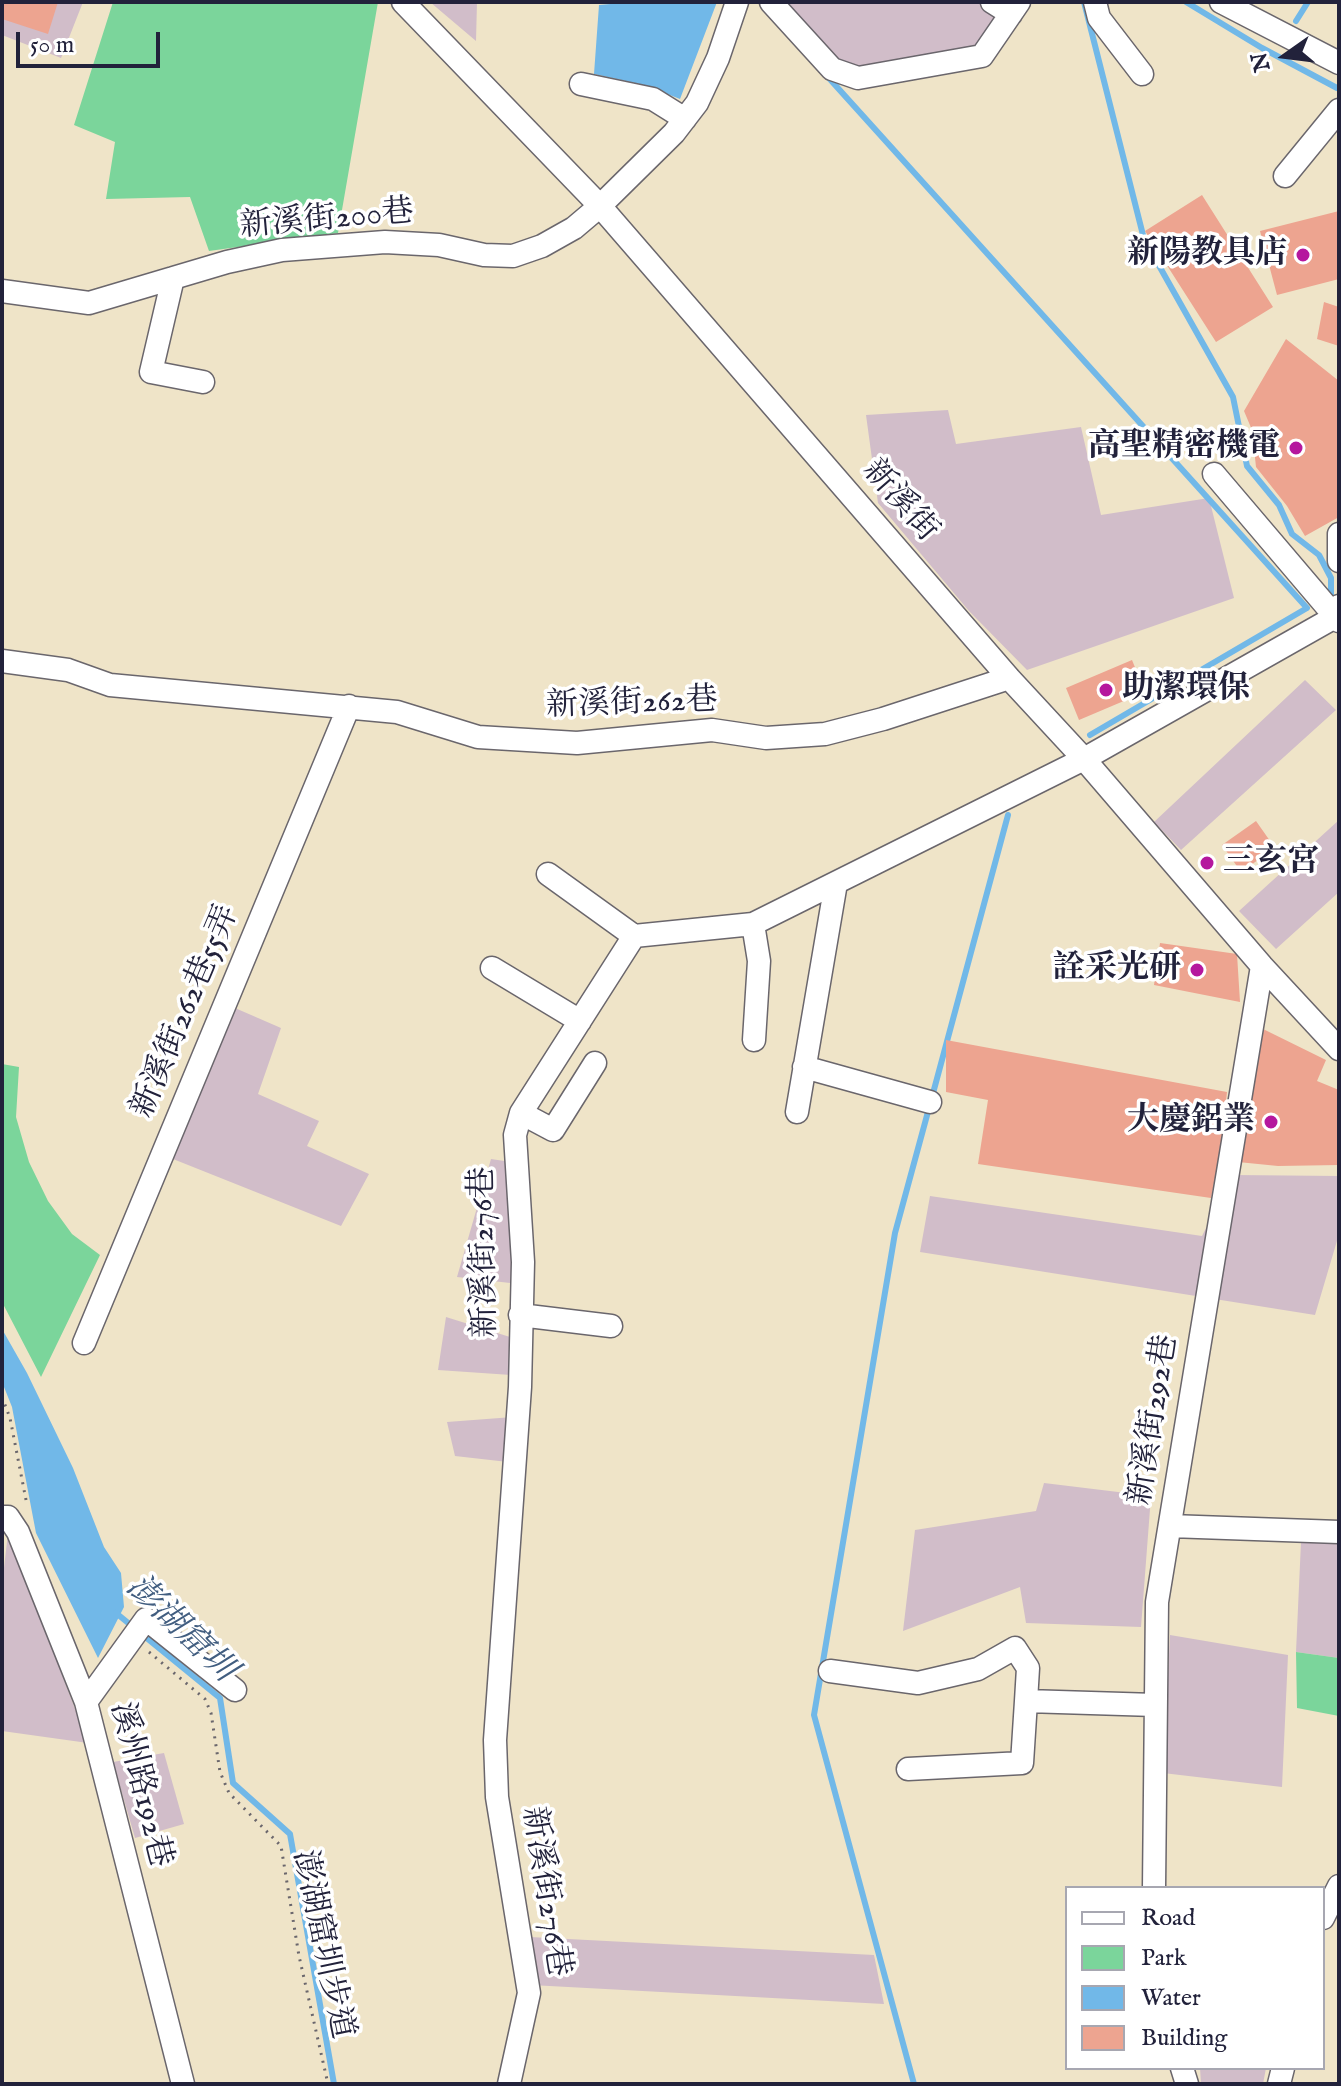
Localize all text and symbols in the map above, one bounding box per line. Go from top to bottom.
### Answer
scale bar [20,16,164,66]
north arrow [1245,16,1325,96]
text: 50 m [30,30,74,61]
text: N [1246,49,1278,74]
street label: 新溪街200巷 [238,194,416,248]
place label: 新陽教具店 [1127,236,1287,274]
marker: 新陽教具店 [1294,246,1312,264]
place label: 高聖精密機電 [1088,429,1280,467]
marker: 高聖精密機電 [1287,439,1305,457]
street label: 新溪街 [853,453,945,551]
place label: 助潔環保 [1122,671,1250,709]
marker: 助潔環保 [1097,681,1115,699]
street label: 新溪街262巷 [546,683,718,727]
place label: 三玄宮 [1223,844,1319,882]
marker: 三玄宮 [1198,854,1216,872]
street label: 新溪街262巷55弄 [125,900,249,1124]
place label: 詮采光研 [1053,951,1181,989]
marker: 詮采光研 [1188,961,1206,979]
place label: 大慶鋁業 [1127,1103,1255,1141]
marker: 大慶鋁業 [1262,1113,1280,1131]
street label: 新溪街276巷 [465,1166,507,1338]
street label: 新溪街292巷 [1123,1332,1187,1508]
water label: 澎湖窟圳 [116,1568,242,1692]
street label: 溪州路192巷 [100,1698,178,1872]
street label: 新溪街276巷 [512,1804,576,1980]
street label: 澎湖窟圳步道 [282,1847,360,2043]
legend [1065,1886,1325,2070]
text: Road [1141,1903,1195,1934]
text: Park [1141,1943,1187,1974]
text: Water [1141,1983,1201,2014]
text: Building [1141,2023,1227,2054]

